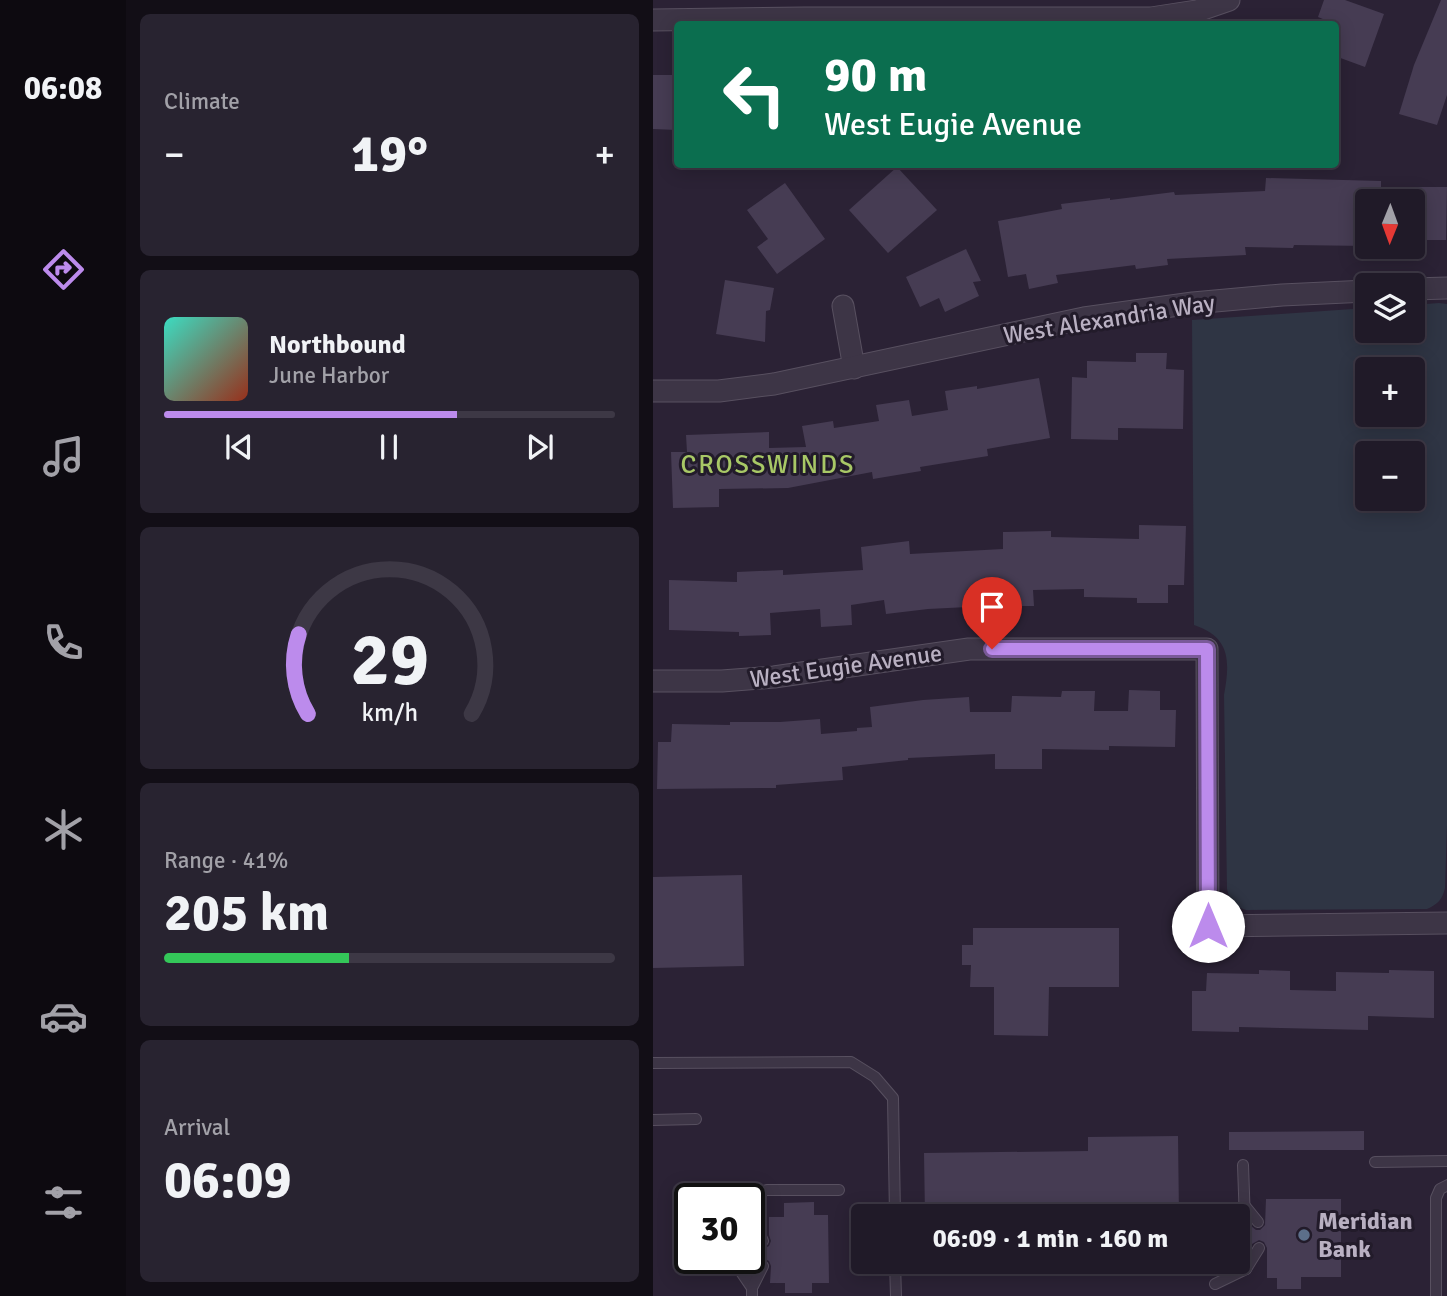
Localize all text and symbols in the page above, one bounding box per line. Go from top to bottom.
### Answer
text: 90 m [824,45,927,105]
icon: left [709,49,800,140]
text: 06:08 [24,69,102,108]
text: Climate [164,87,240,116]
text: West Eugie Avenue [824,105,1082,144]
text: 19° [351,122,428,186]
text: − [164,131,185,178]
text: + [594,131,615,178]
north arrow [1355,189,1425,259]
map controls [1355,189,1425,511]
icon: directions [39,245,88,294]
button: layers [1355,273,1425,343]
street label: West Alexandria Way [1001,287,1217,351]
text: Northbound [269,329,406,361]
button: + [1355,357,1425,427]
text: June Harbor [269,361,389,390]
icon: previous [220,428,258,466]
icon: pause [370,428,408,466]
icon: next [521,428,559,466]
icon: music [39,432,88,481]
button: − [1355,441,1425,511]
district label: CROSSWINDS [680,449,856,481]
pin [962,577,1022,649]
icon: arrive [973,588,1011,626]
text: 29 [350,616,429,705]
icon: phone [39,618,88,667]
street label: West Eugie Avenue [748,638,944,694]
text: km/h [361,697,418,728]
icon: climate [39,805,88,854]
text: Range · 41% [164,846,288,875]
text: 205 km [164,881,329,945]
position arrow [1171,889,1245,963]
icon: car [39,992,88,1041]
text: Arrival [164,1113,230,1142]
text: 06:09 [164,1148,292,1212]
icon: filters [39,1178,88,1227]
speed limit sign: 30 [674,1183,765,1274]
place label: Meridian Bank [1318,1206,1413,1264]
text: 06:09 · 1 min · 160 m [933,1223,1168,1255]
marker: Meridian Bank [1296,1227,1312,1243]

